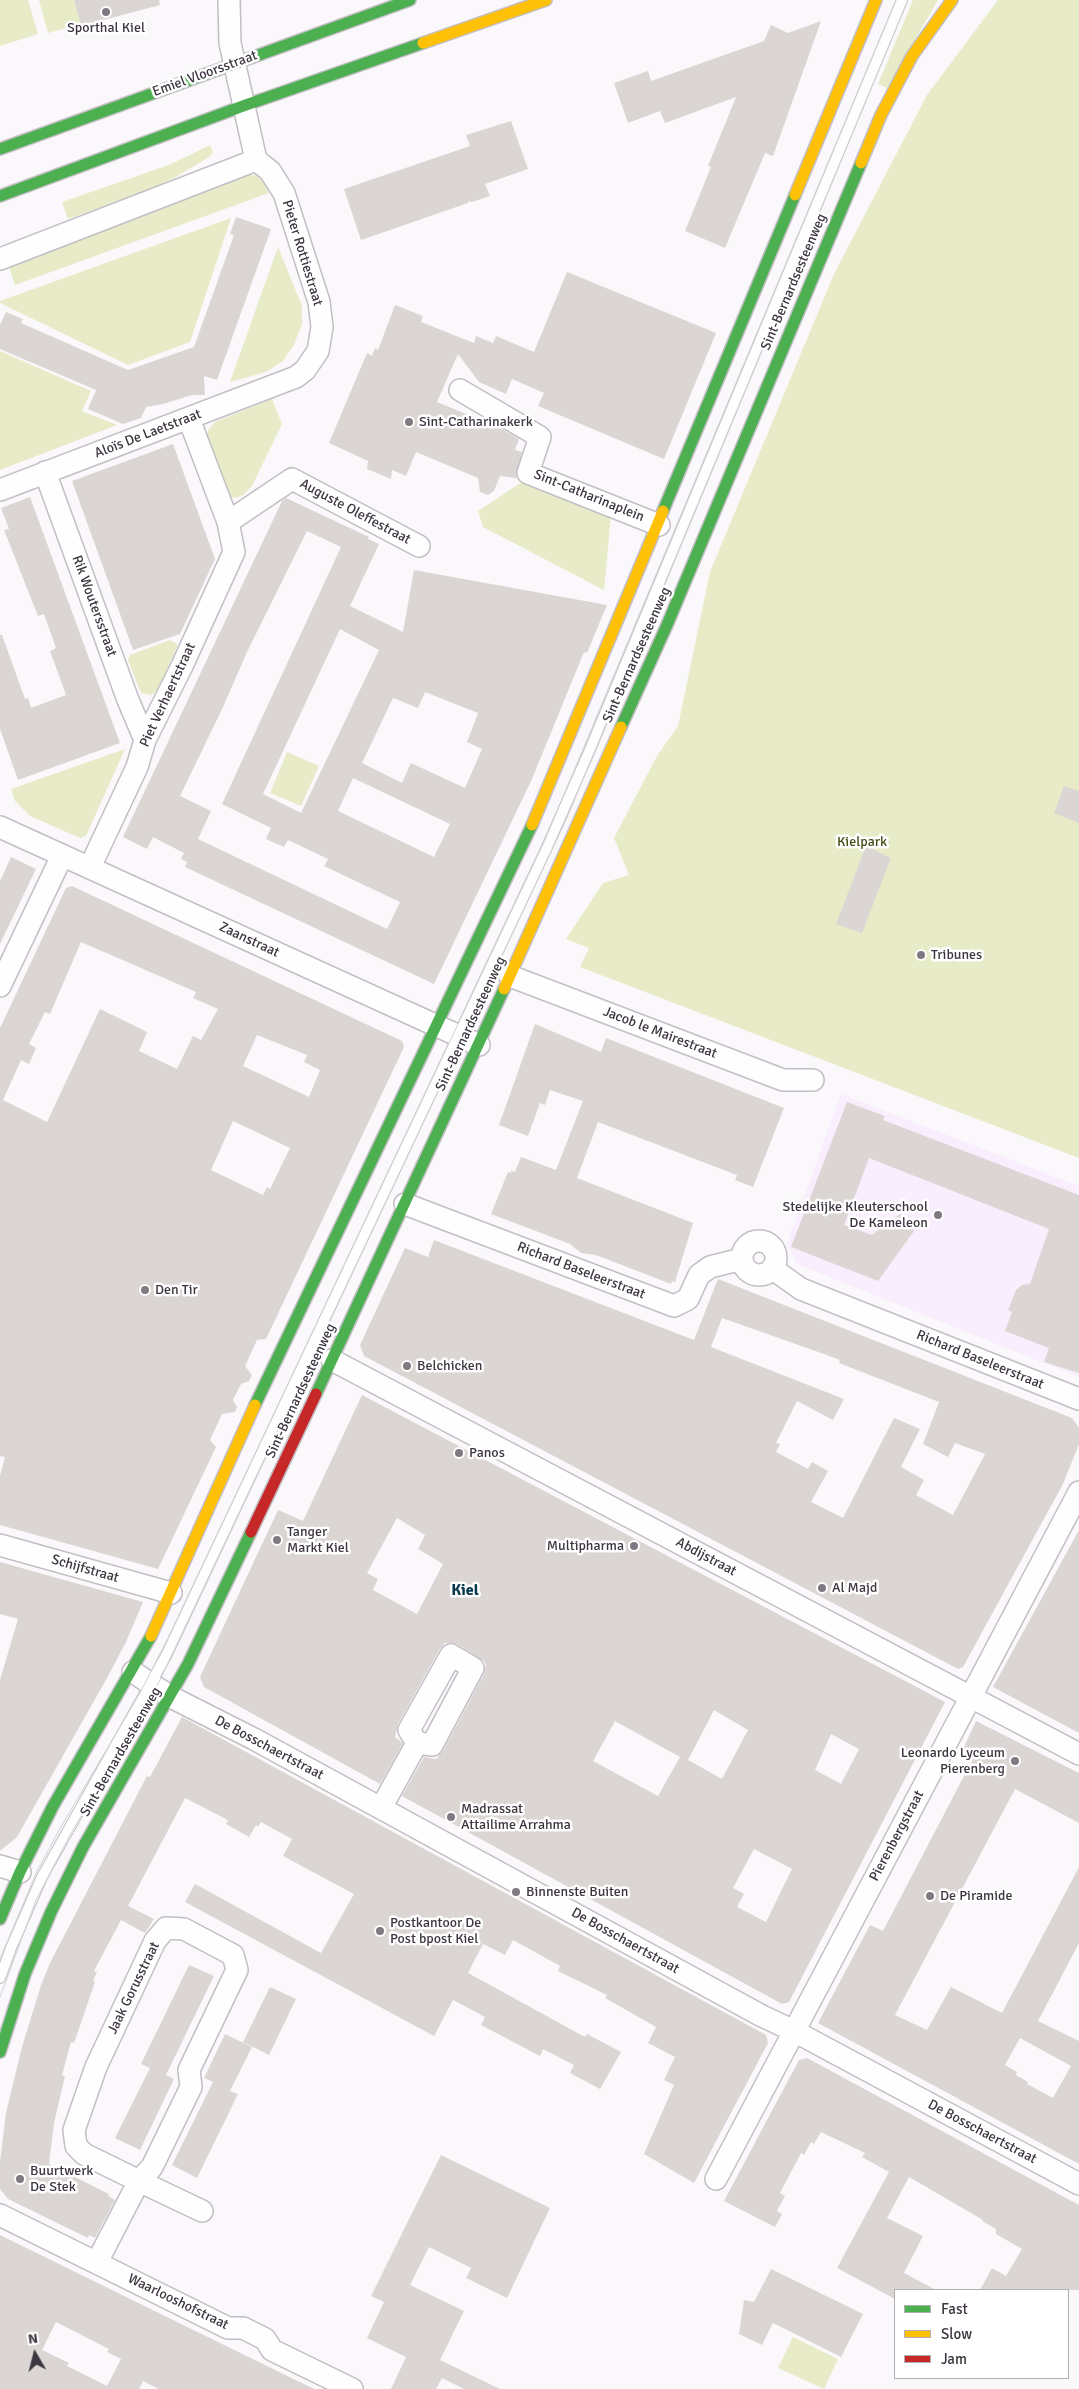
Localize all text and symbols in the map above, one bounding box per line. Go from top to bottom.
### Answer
marker: Sporthal Kiel [100,6,112,18]
place label: Sporthal Kiel [67,20,145,36]
street label: Emiel Vloorsstraat [150,47,260,101]
street label: Pieter Rottiestraat [278,198,326,308]
street label: Sint-Bernardsesteenweg [758,211,830,353]
street label: Aloïs De Laetstraat [92,406,204,462]
place label: Sint-Catharinakerk [419,414,533,430]
marker: Sint-Catharinakerk [403,416,415,428]
street label: Sint-Catharinaplein [531,466,647,526]
street label: Auguste Oleffestraat [297,476,413,548]
street label: Rik Woutersstraat [68,553,120,659]
street label: Sint-Bernardsesteenweg [600,585,674,725]
street label: Piet Verhaertstraat [136,640,200,750]
park label: Kielpark [837,834,887,850]
street label: Zaanstraat [216,919,282,961]
place label: Tribunes [931,947,982,963]
marker: Tribunes [915,949,927,961]
street label: Sint-Bernardsesteenweg [432,954,510,1094]
street label: Jacob le Mairestraat [601,1004,719,1062]
place label: Stedelijke Kleuterschool De Kameleon [783,1199,928,1232]
marker: Stedelijke Kleuterschool De Kameleon [932,1209,944,1221]
street label: Richard Baseleerstraat [515,1239,647,1303]
place label: Den Tir [155,1282,198,1298]
marker: Den Tir [139,1284,151,1296]
street label: Sint-Bernardsesteenweg [262,1321,340,1461]
street label: Richard Baseleerstraat [914,1327,1046,1393]
place label: Belchicken [417,1358,482,1374]
marker: Belchicken [401,1360,413,1372]
place label: Panos [469,1445,505,1461]
marker: Panos [453,1447,465,1459]
place label: Tanger Markt Kiel [287,1524,349,1556]
marker: Tanger Markt Kiel [271,1534,283,1546]
street label: Abdijstraat [673,1534,739,1580]
place label: Multipharma [547,1538,624,1554]
marker: Multipharma [628,1540,640,1552]
street label: Schijfstraat [49,1551,121,1587]
place label: Al Majd [832,1580,877,1596]
district label: Kiel [451,1581,479,1601]
marker: Al Majd [816,1582,828,1594]
street label: Sint-Bernardsesteenweg [77,1684,165,1820]
street label: De Bosschaertstraat [212,1712,326,1784]
place label: Leonardo Lyceum Pierenberg [901,1745,1005,1778]
marker: Leonardo Lyceum Pierenberg [1009,1755,1021,1767]
street label: Pierenbergstraat [866,1788,928,1884]
place label: Madrassat Attailime Arrahma [461,1801,571,1834]
marker: Madrassat Attailime Arrahma [445,1811,457,1823]
place label: Binnenste Buiten [526,1884,628,1900]
marker: Binnenste Buiten [510,1886,522,1898]
place label: De Piramide [940,1888,1012,1904]
marker: De Piramide [924,1890,936,1902]
street label: De Bosschaertstraat [568,1904,682,1978]
place label: Postkantoor De Post bpost Kiel [390,1915,481,1948]
marker: Postkantoor De Post bpost Kiel [374,1925,386,1937]
street label: Jaak Gorusstraat [104,1939,164,2037]
street label: De Bosschaertstraat [925,2096,1039,2168]
place label: Buurtwerk De Stek [30,2163,93,2196]
marker: Buurtwerk De Stek [14,2173,26,2185]
street label: Waarlooshofstraat [125,2270,231,2334]
legend [894,2289,1069,2379]
text: Fast [941,2300,968,2318]
text: Slow [941,2325,972,2343]
north arrow [10,2329,60,2379]
text: N [27,2330,39,2348]
text: Jam [941,2350,967,2368]

